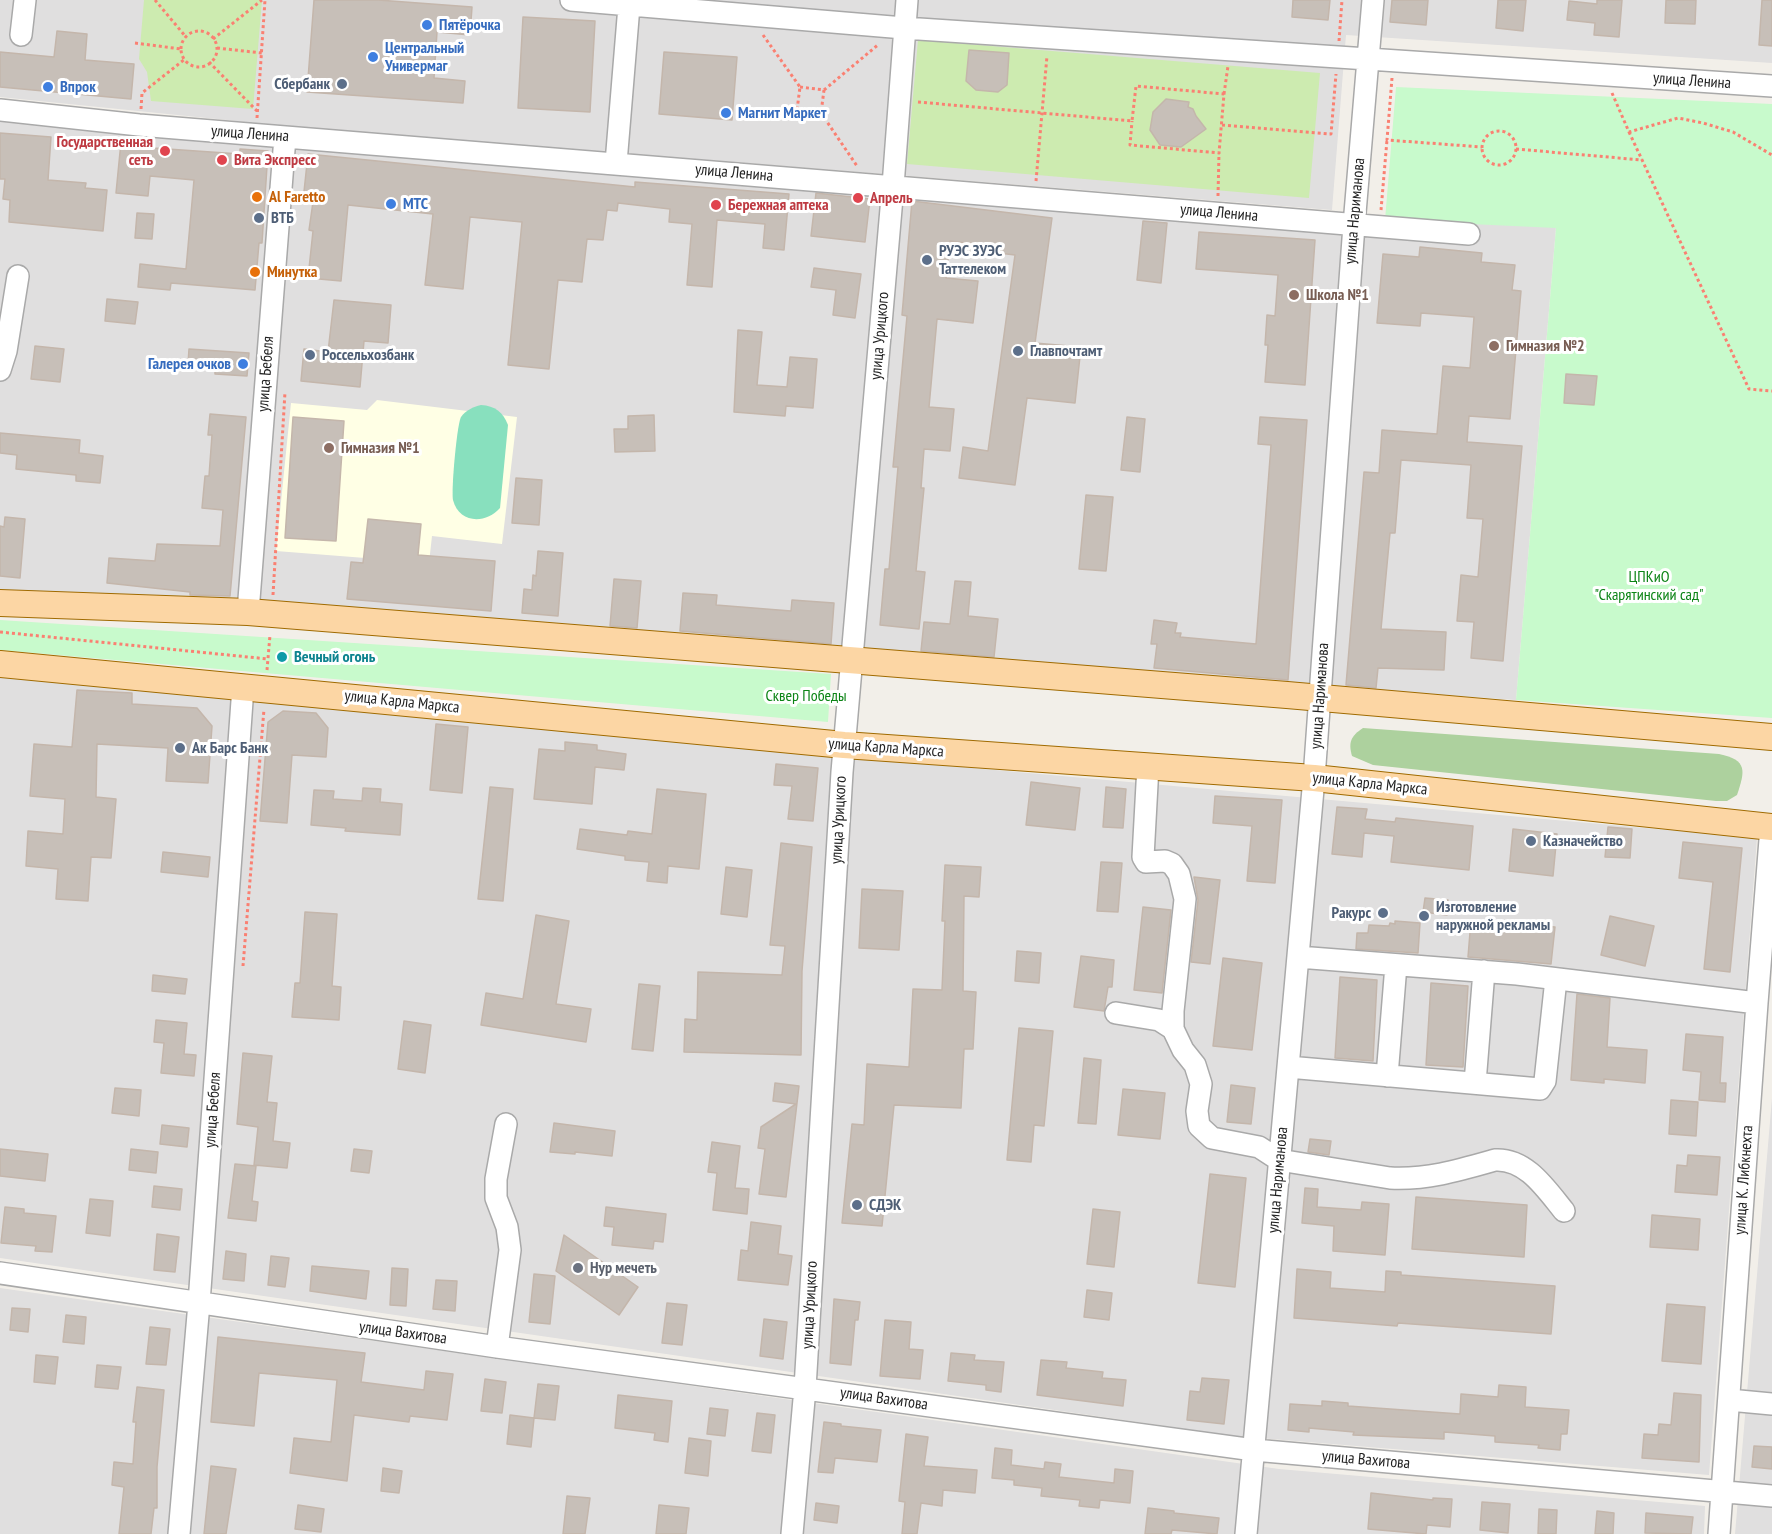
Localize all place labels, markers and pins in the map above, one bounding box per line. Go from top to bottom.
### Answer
place label: Пятёрочка [439,15,501,35]
marker: Пятёрочка [420,18,434,32]
place label: Центральный Универмаг [385,38,464,76]
marker: Центральный Универмаг [366,50,380,64]
place label: Сбербанк [274,74,330,94]
place label: Впрок [60,77,96,97]
marker: Сбербанк [335,77,349,91]
marker: Впрок [41,80,55,94]
place label: Магнит Маркет [738,103,826,123]
marker: Магнит Маркет [719,106,733,120]
place label: Государственная сеть [56,132,153,170]
marker: Государственная сеть [158,144,172,158]
place label: Вита Экспресс [234,150,316,170]
marker: Вита Экспресс [215,153,229,167]
place label: Al Faretto [269,187,325,207]
place label: Апрель [870,188,912,208]
marker: Al Faretto [250,190,264,204]
marker: Апрель [851,191,865,205]
place label: МТС [403,194,428,214]
place label: Бережная аптека [728,195,829,215]
marker: МТС [384,197,398,211]
marker: Бережная аптека [709,198,723,212]
place label: ВТБ [271,208,294,228]
marker: ВТБ [252,211,266,225]
place label: РУЭС ЗУЭС Таттелеком [939,241,1006,279]
marker: РУЭС ЗУЭС Таттелеком [920,253,934,267]
place label: Минутка [267,262,317,282]
marker: Минутка [248,265,262,279]
place label: Школа №1 [1306,285,1369,305]
marker: Школа №1 [1287,288,1301,302]
place label: Гимназия №2 [1506,336,1585,356]
marker: Гимназия №2 [1487,339,1501,353]
place label: Главпочтамт [1030,341,1102,361]
marker: Главпочтамт [1011,344,1025,358]
place label: Россельхозбанк [322,345,414,365]
marker: Россельхозбанк [303,348,317,362]
place label: Галерея очков [148,354,231,374]
marker: Галерея очков [236,357,250,371]
place label: Гимназия №1 [341,438,420,458]
marker: Гимназия №1 [322,441,336,455]
place label: Вечный огонь [294,647,375,667]
marker: Вечный огонь [275,650,289,664]
place label: Ак Барс Банк [192,738,268,758]
marker: Ак Барс Банк [173,741,187,755]
place label: Казначейство [1543,831,1623,851]
marker: Казначейство [1524,834,1538,848]
place label: Изготовление наружной рекламы [1436,897,1550,935]
place label: Ракурс [1332,903,1371,923]
marker: Ракурс [1376,906,1390,920]
marker: Изготовление наружной рекламы [1417,909,1431,923]
place label: СДЭК [869,1195,901,1215]
marker: СДЭК [850,1198,864,1212]
place label: Нур мечеть [590,1258,657,1278]
marker: Нур мечеть [571,1261,585,1275]

